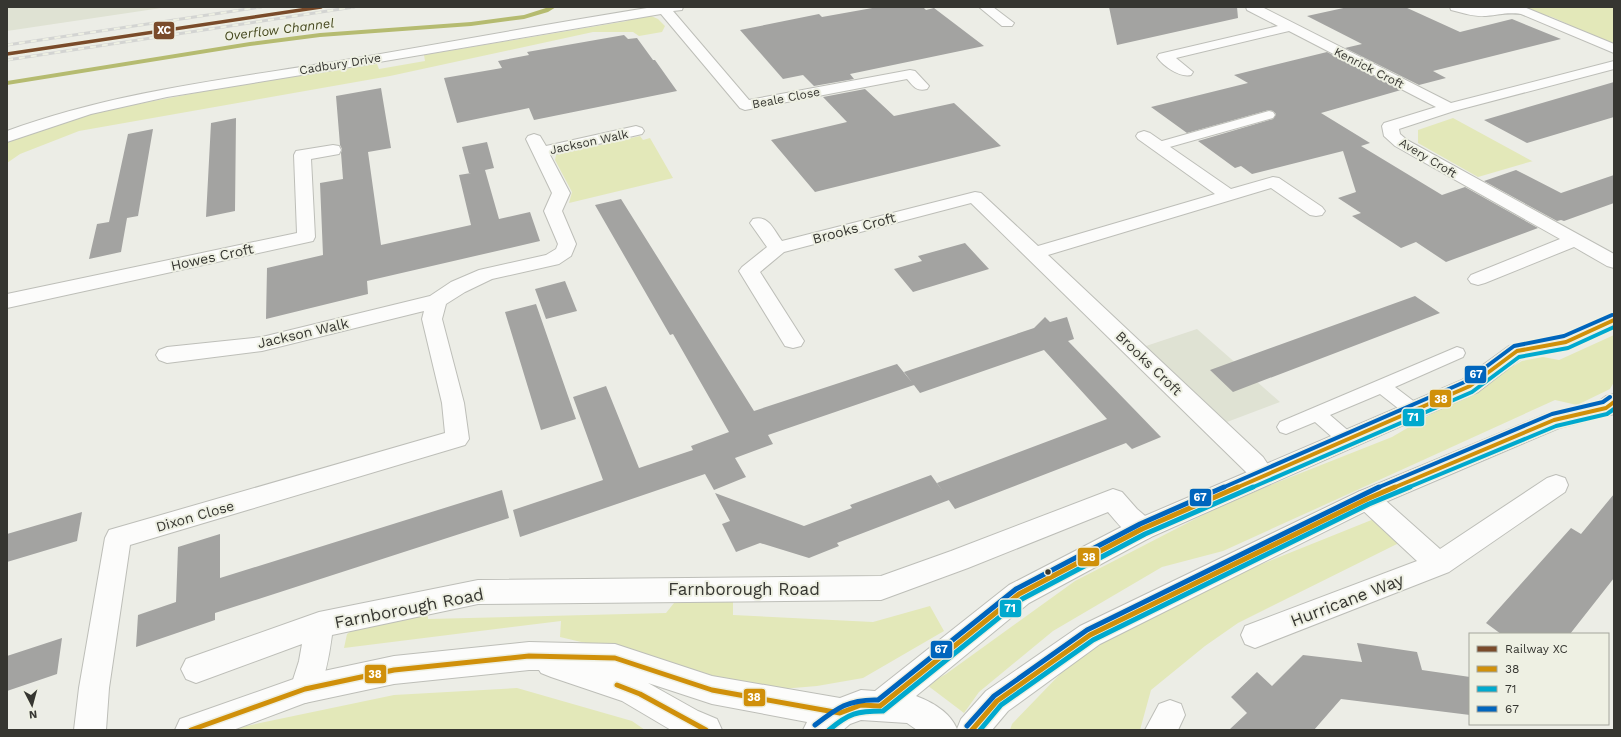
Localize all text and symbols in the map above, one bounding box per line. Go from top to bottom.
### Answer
water label: Overflow Channel [223,15,335,44]
line badge: XC [153,21,175,40]
text: XC [157,24,172,37]
street label: Kenrick Croft [1332,44,1406,92]
street label: Cadbury Drive [298,51,382,77]
street label: Beale Close [751,85,821,111]
street label: Jackson Walk [548,127,630,157]
street label: Avery Croft [1397,135,1459,181]
street label: Brooks Croft [811,209,897,247]
street label: Howes Croft [169,240,255,274]
street label: Jackson Walk [256,315,350,351]
street label: Brooks Croft [1113,328,1185,399]
line badge: 67 [1464,365,1487,384]
text: 67 [1469,368,1483,381]
line badge: 38 [1429,389,1452,408]
text: 38 [1434,393,1448,406]
line badge: 71 [1402,408,1425,427]
text: 71 [1407,411,1419,424]
line badge: 67 [1189,488,1212,507]
text: 67 [1193,491,1207,504]
street label: Dixon Close [154,497,236,535]
line badge: 38 [1077,547,1100,567]
text: 38 [1082,551,1096,564]
unlabelled marker [1043,567,1053,577]
street label: Hurricane Way [1288,569,1407,631]
street label: Farnborough Road [668,579,820,599]
street label: Farnborough Road [333,584,485,632]
line badge: 71 [999,599,1022,618]
text: 71 [1004,602,1016,615]
legend [1469,633,1609,725]
line badge: 67 [930,640,953,659]
text: Railway XC [1505,642,1568,656]
text: 67 [934,643,948,656]
text: 38 [1505,662,1519,676]
line badge: 38 [364,664,387,684]
text: 38 [368,668,382,681]
text: 71 [1505,682,1516,696]
north arrow [12,685,52,725]
line badge: 38 [743,688,766,707]
text: 38 [747,691,761,704]
text: 67 [1505,702,1519,716]
text: N [28,708,38,721]

